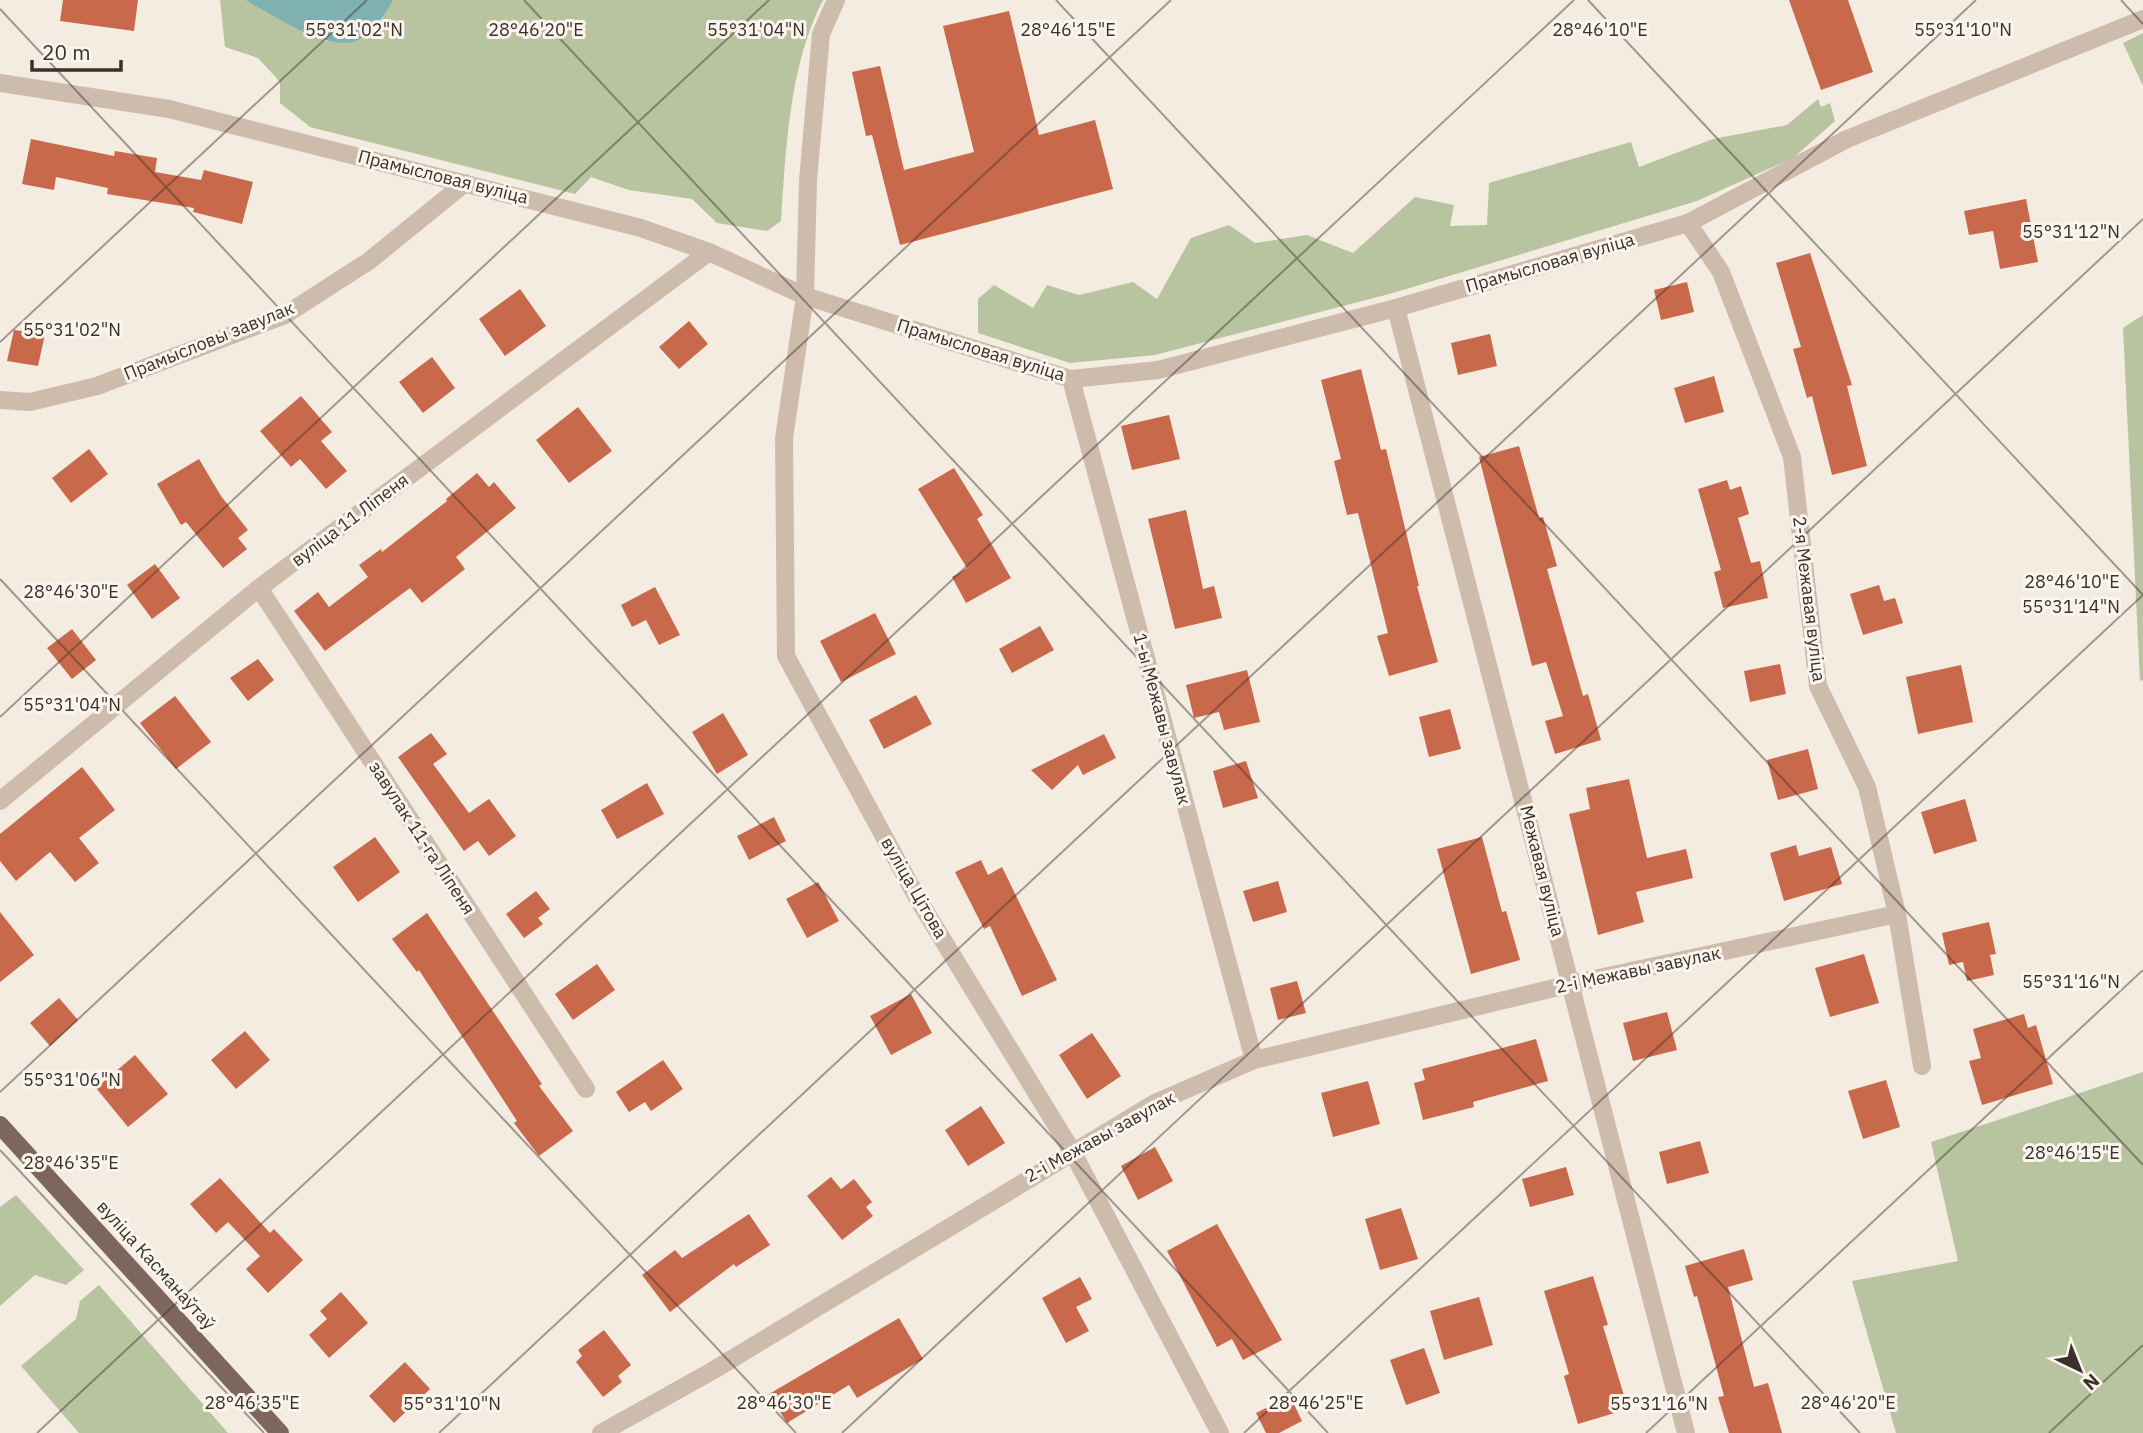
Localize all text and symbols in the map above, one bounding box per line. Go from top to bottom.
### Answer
text: 55°31'02"N [305,18,403,41]
text: 28°46'20"E [488,18,584,41]
text: 55°31'04"N [707,18,805,41]
text: 28°46'15"E [1020,18,1116,41]
text: 28°46'10"E [1552,18,1648,41]
text: 55°31'10"N [1914,18,2012,41]
scale bar [32,28,121,72]
text: 20 m [42,38,91,66]
street label: Прамысловая вуліца [356,144,531,209]
text: 55°31'12"N [2022,220,2120,243]
street label: Прамысловая вуліца [1463,227,1637,298]
street label: Прамысловы завулак [120,296,297,385]
street label: Прамысловая вуліца [894,313,1068,386]
text: 55°31'02"N [23,318,121,341]
street label: вуліца 11 Ліпеня [286,468,413,571]
street label: 2-я Межавая вуліца [1788,515,1831,683]
text: 28°46'10"E [2024,570,2120,593]
text: 28°46'30"E [23,580,119,603]
text: 55°31'14"N [2022,595,2120,618]
street label: 1-ы Межавы завулак [1128,630,1197,807]
text: 55°31'04"N [23,693,121,716]
street label: завулак 11-га Ліпеня [364,757,481,919]
street label: Межавая вуліца [1515,803,1570,939]
street label: вуліца Цітова [876,833,953,943]
street label: 2-і Межавы завулак [1553,941,1723,998]
text: 55°31'16"N [2022,970,2120,993]
text: 55°31'06"N [23,1068,121,1091]
street label: 2-і Межавы завулак [1021,1086,1179,1187]
text: 28°46'15"E [2024,1141,2120,1164]
text: 28°46'35"E [23,1151,119,1174]
street label: вуліца Касманаўтаў [92,1195,221,1334]
north arrow [2045,1335,2115,1405]
text: N [2078,1369,2105,1396]
text: 28°46'35"E [204,1391,300,1414]
text: 28°46'30"E [736,1391,832,1414]
text: 28°46'25"E [1268,1391,1364,1414]
text: 28°46'20"E [1800,1391,1896,1414]
text: 55°31'10"N [403,1392,501,1415]
text: 55°31'16"N [1610,1392,1708,1415]

